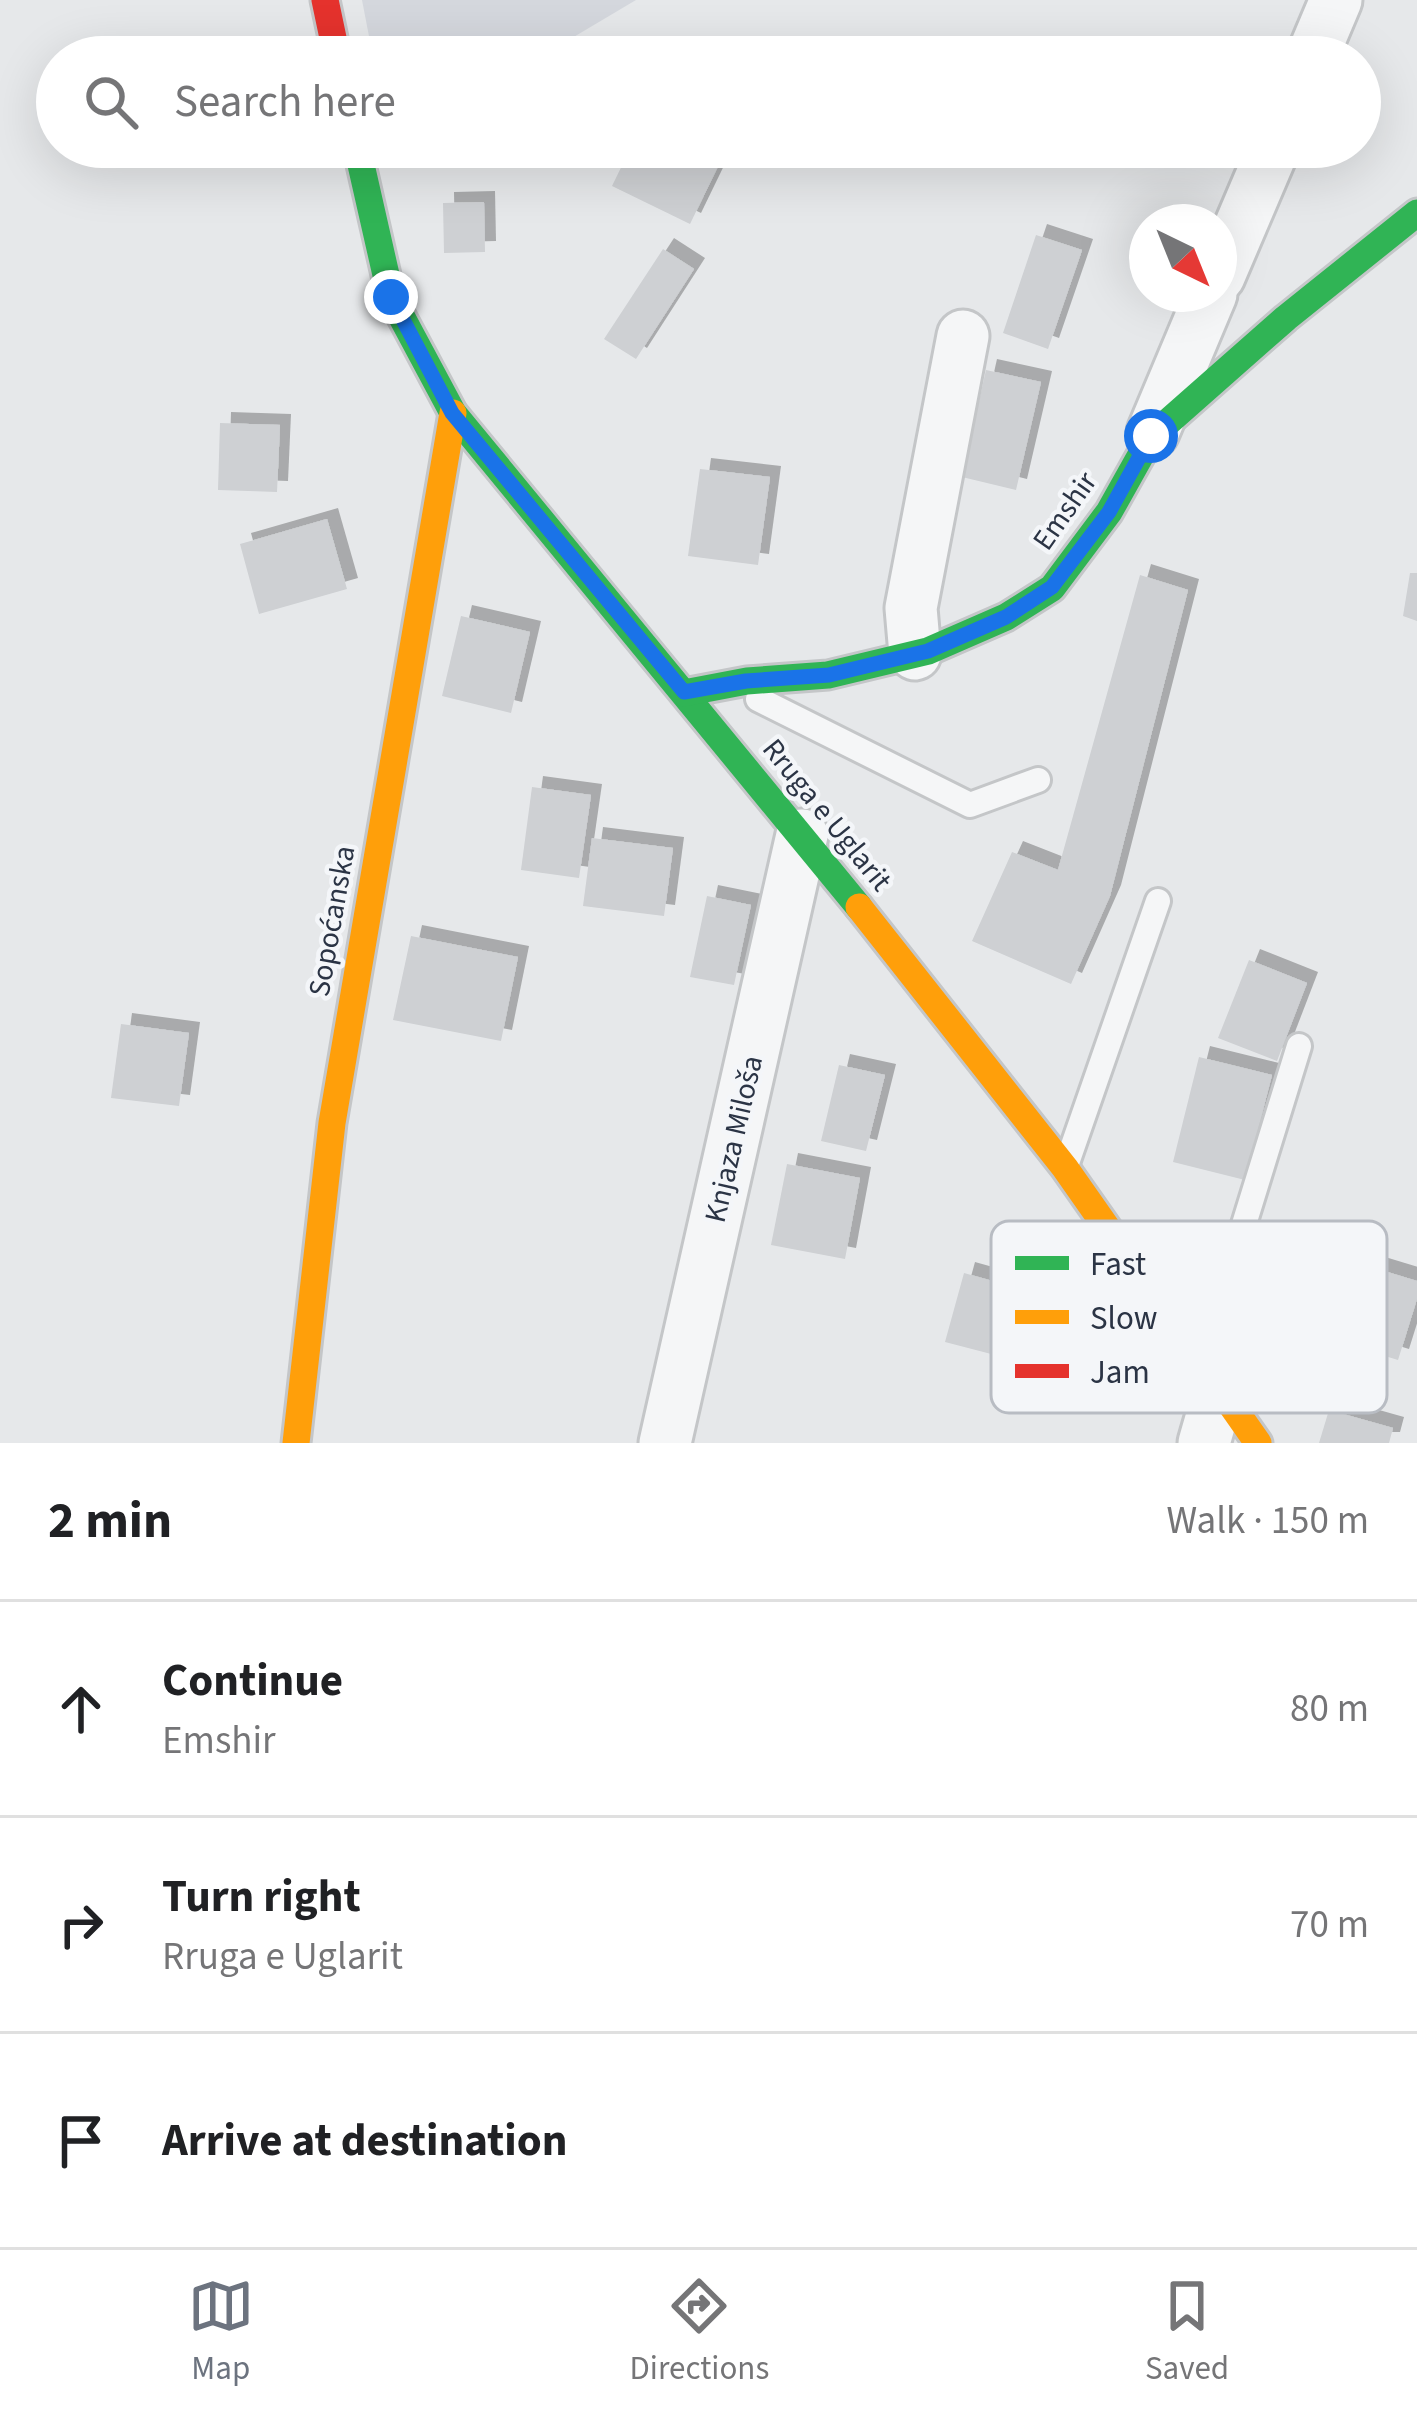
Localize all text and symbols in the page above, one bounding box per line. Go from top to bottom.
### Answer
search box [36,36,1381,168]
icon: search [78,69,144,135]
text: Search here [174,70,396,134]
north arrow [1129,204,1237,312]
route end [364,270,418,324]
route start [1124,409,1178,463]
street label: Emshir [1022,462,1108,559]
street label: Rruga e Uglarit [752,729,902,901]
street label: Sopoćanska [298,842,366,1000]
street label: Knjaza Miloša [694,1051,774,1227]
legend [991,1221,1387,1413]
text: Fast [1090,1241,1146,1288]
text: Slow [1090,1295,1158,1342]
text: Jam [1090,1349,1150,1396]
text: 2 min [48,1485,172,1557]
text: Walk · 150 m [1166,1493,1369,1549]
text: Continue [162,1649,343,1713]
icon: ahead [48,1676,114,1742]
text: 80 m [1290,1681,1369,1737]
text: Emshir [162,1713,276,1769]
text: Turn right [162,1865,361,1929]
icon: right [48,1892,114,1958]
text: 70 m [1290,1897,1369,1953]
text: Rruga e Uglarit [162,1929,403,1985]
icon: arrive [48,2108,114,2174]
text: Arrive at destination [162,2109,567,2173]
tab: Map [188,2273,254,2392]
tab: Directions [630,2273,769,2392]
tab: Saved [1145,2273,1229,2392]

